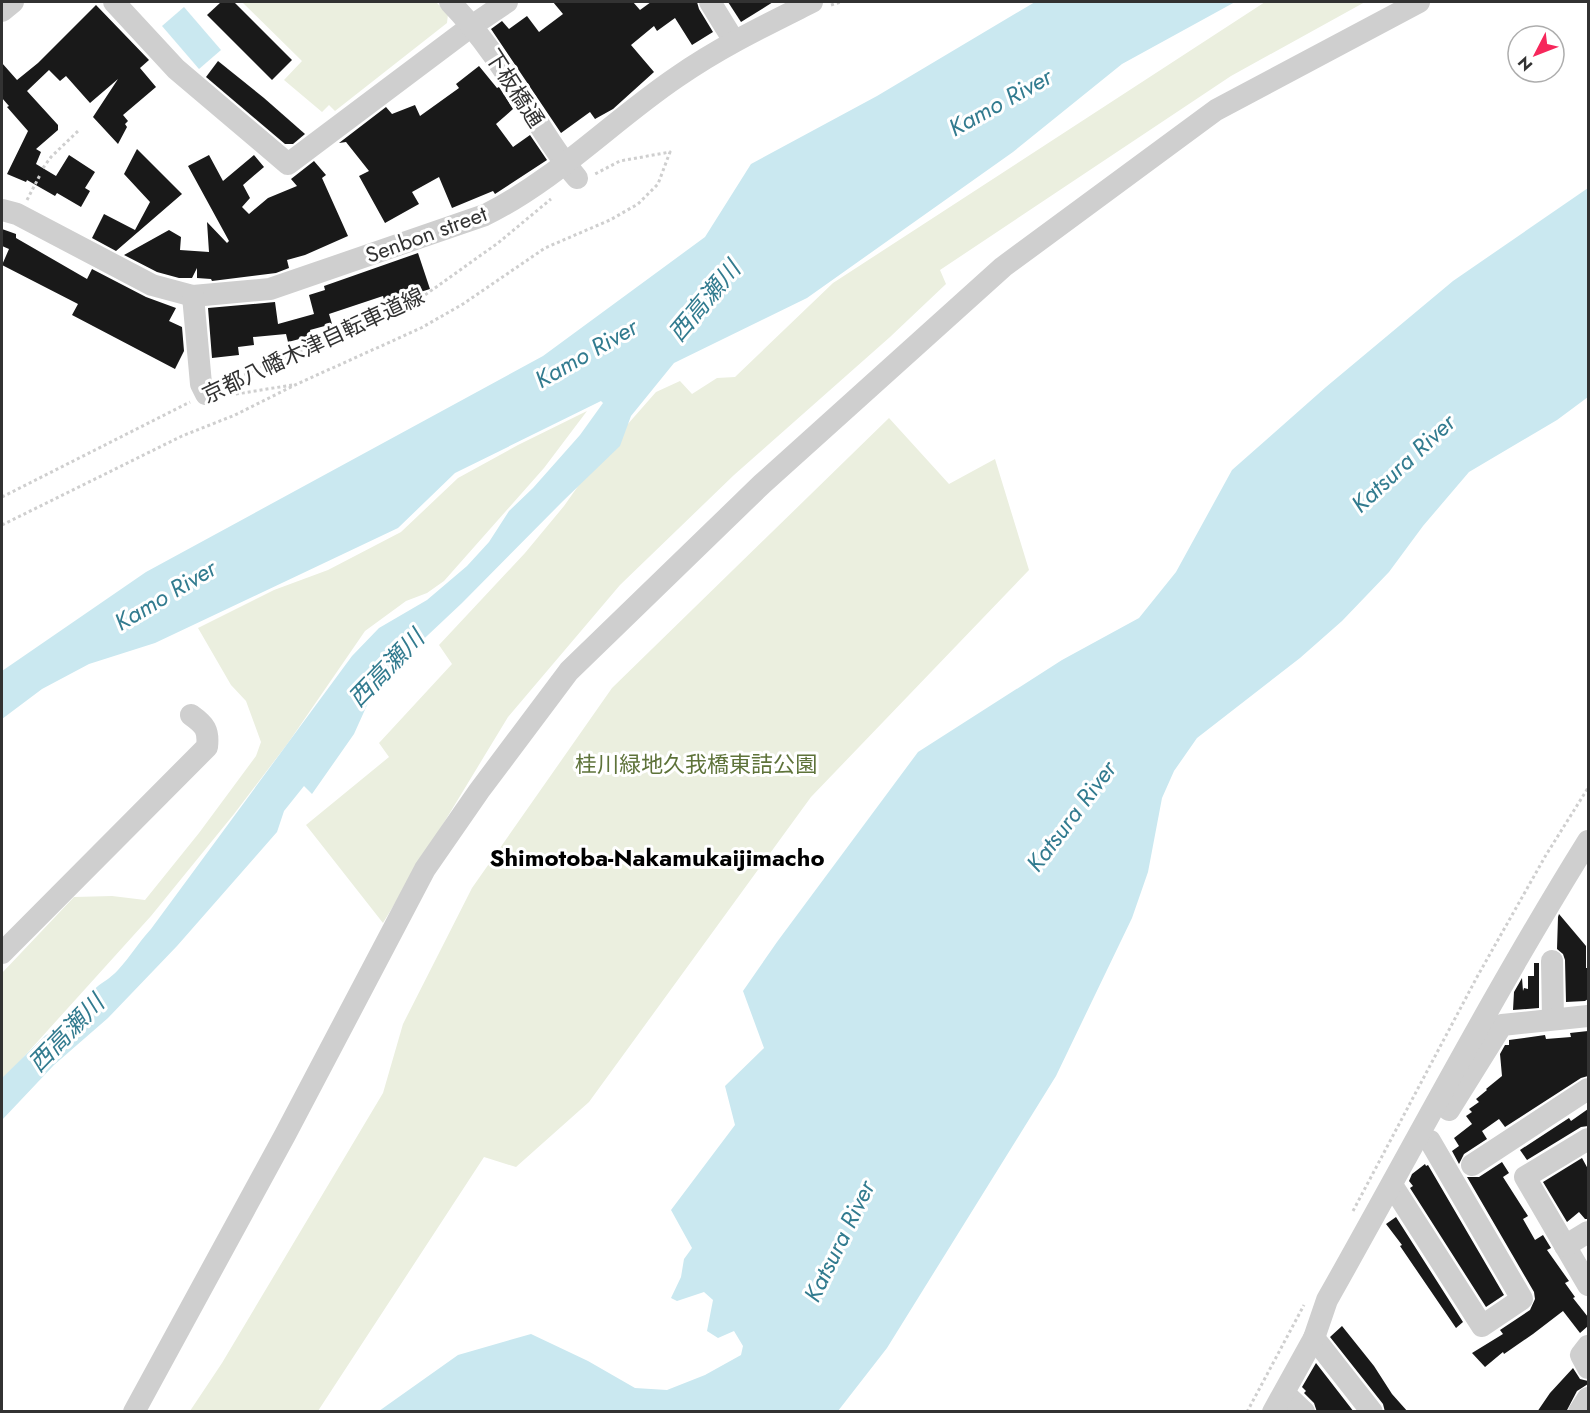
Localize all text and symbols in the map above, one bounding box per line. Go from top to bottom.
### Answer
north arrow [1506,24,1566,84]
street label: 下板橋通 [478,42,552,134]
text: N [1512,51,1538,76]
water label: Kamo River [942,58,1060,145]
street label: Senbon street [361,197,492,271]
water label: 西高瀬川 [660,251,750,349]
street label: 京都八幡木津自転車道線 [197,279,429,411]
water label: Kamo River [528,308,646,397]
water label: Katsura River [1343,404,1464,520]
water label: Kamo River [107,550,224,639]
water label: 西高瀬川 [340,619,434,715]
park label: 桂川緑地久我橋東詰公園 [575,748,817,780]
water label: Katsura River [1018,752,1126,879]
district label: Shimotoba-Nakamukaijimacho [489,840,825,875]
water label: 西高瀬川 [20,984,114,1080]
water label: Katsura River [795,1173,884,1308]

